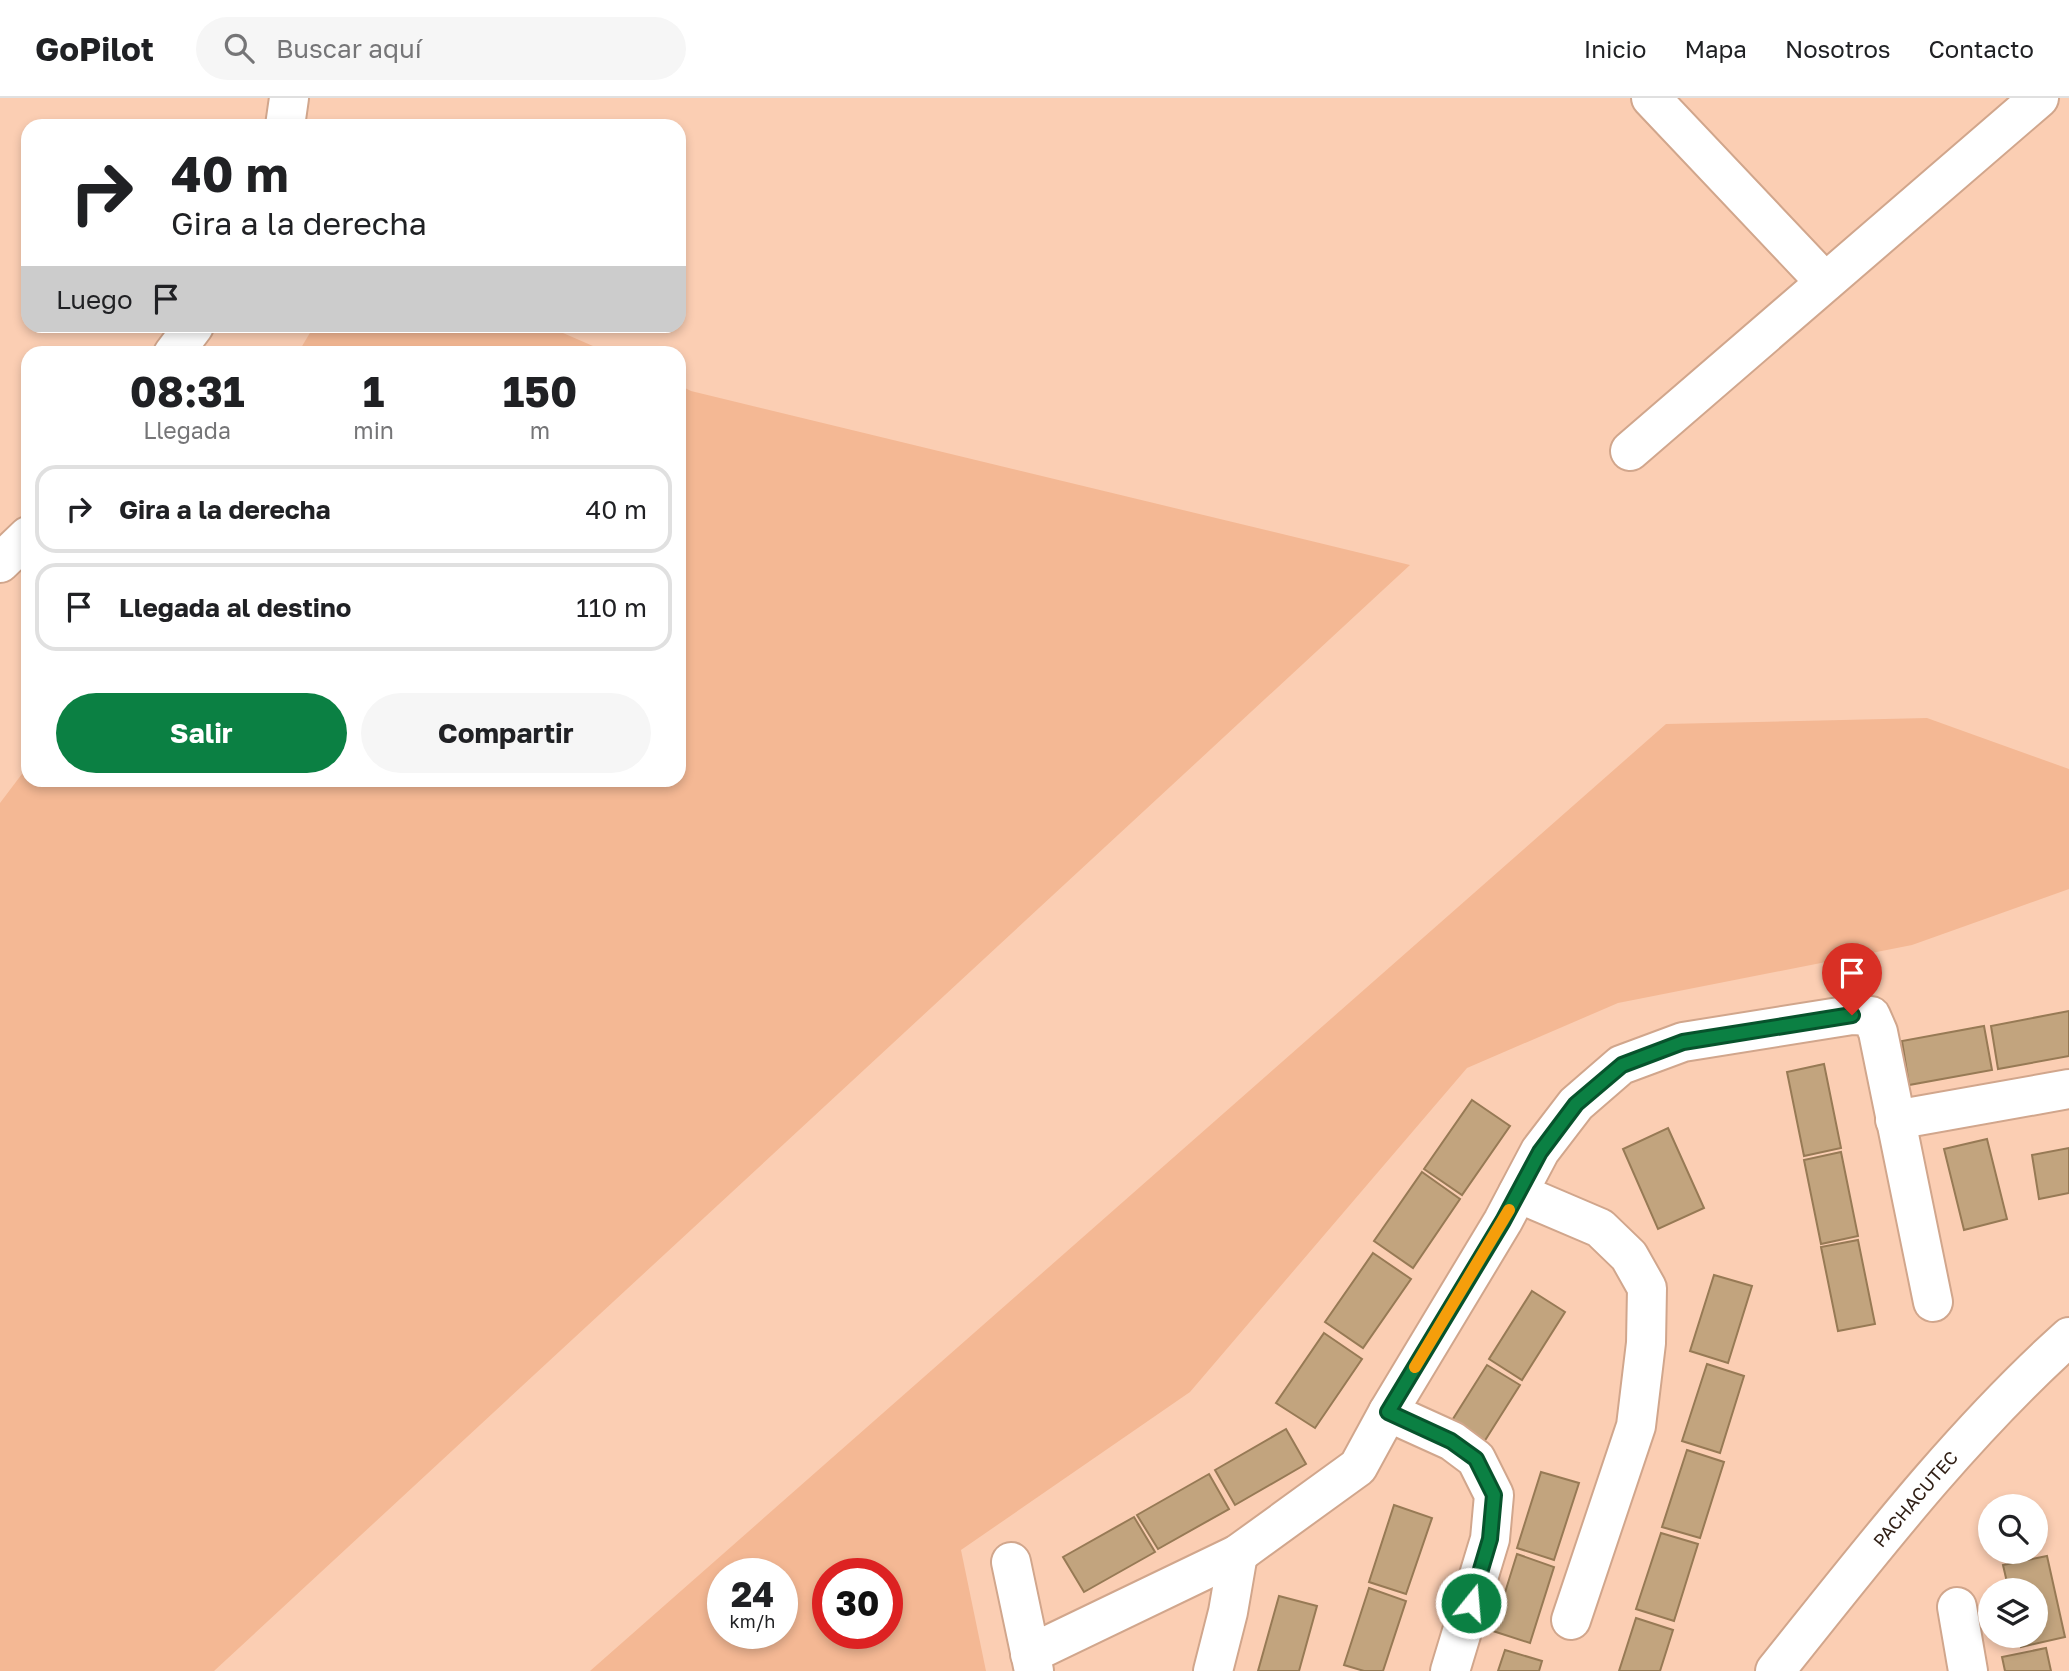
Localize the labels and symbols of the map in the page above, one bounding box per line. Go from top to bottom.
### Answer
pin [1822,943,1882,1015]
street label: PACHACUTEC [1868,1446,1962,1551]
speed limit sign: 30 [812,1558,903,1649]
position arrow [1434,1566,1508,1640]

